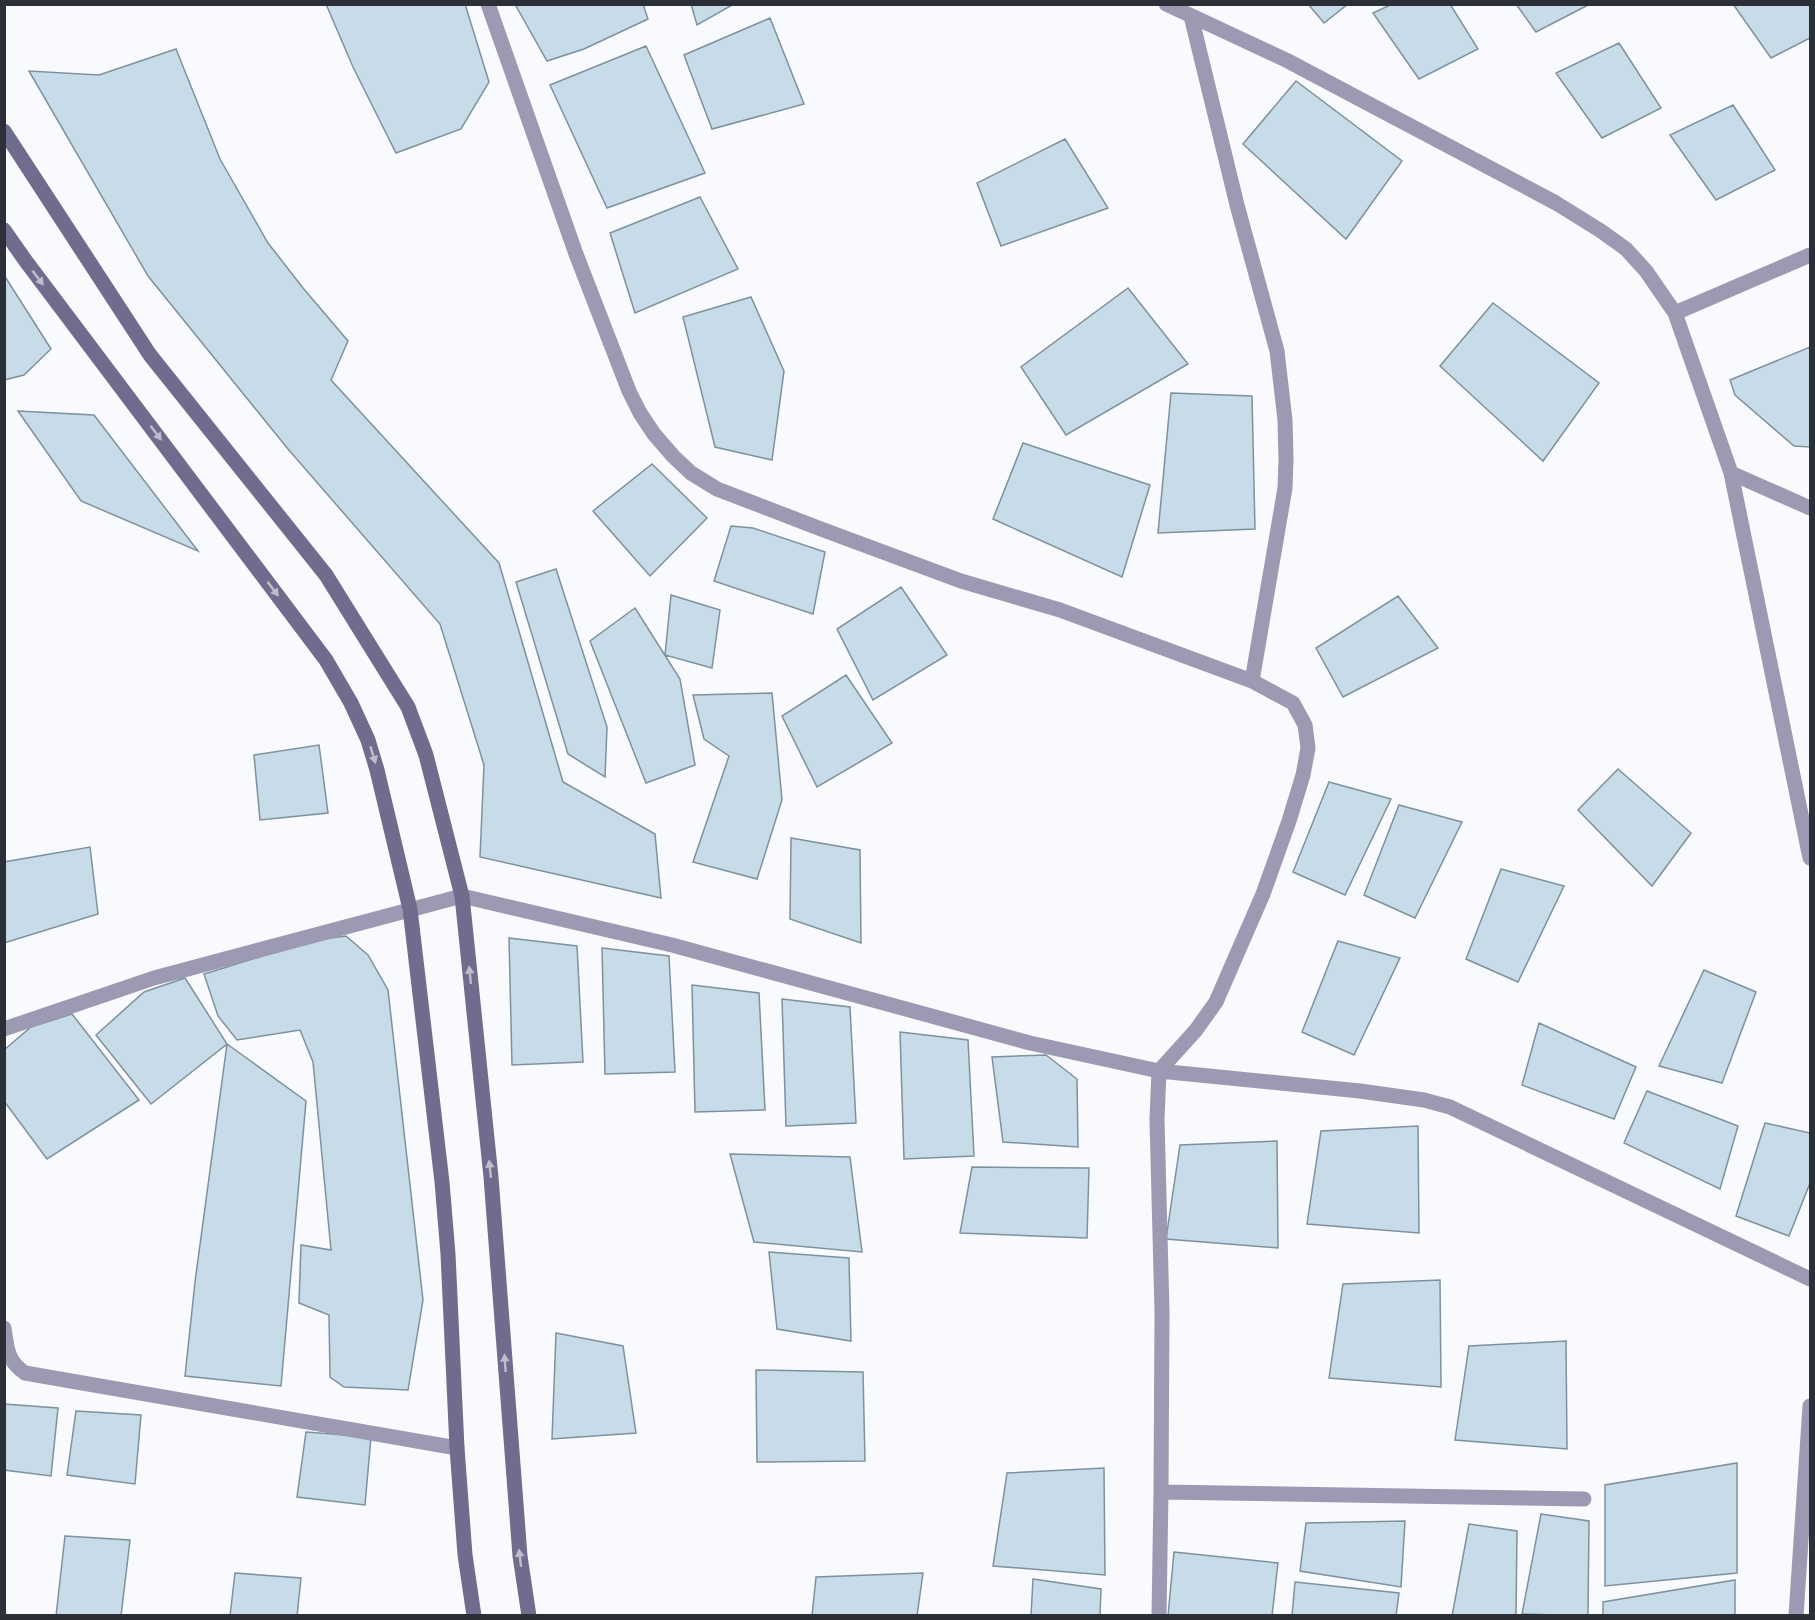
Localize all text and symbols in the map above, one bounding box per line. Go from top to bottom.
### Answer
one-way arrow [32,269,44,285]
one-way arrow [149,425,162,441]
one-way arrow [267,580,279,596]
one-way arrow [369,746,378,764]
one-way arrow [465,965,475,984]
one-way arrow [485,1159,495,1178]
one-way arrow [500,1354,510,1373]
one-way arrow [516,1548,525,1567]

